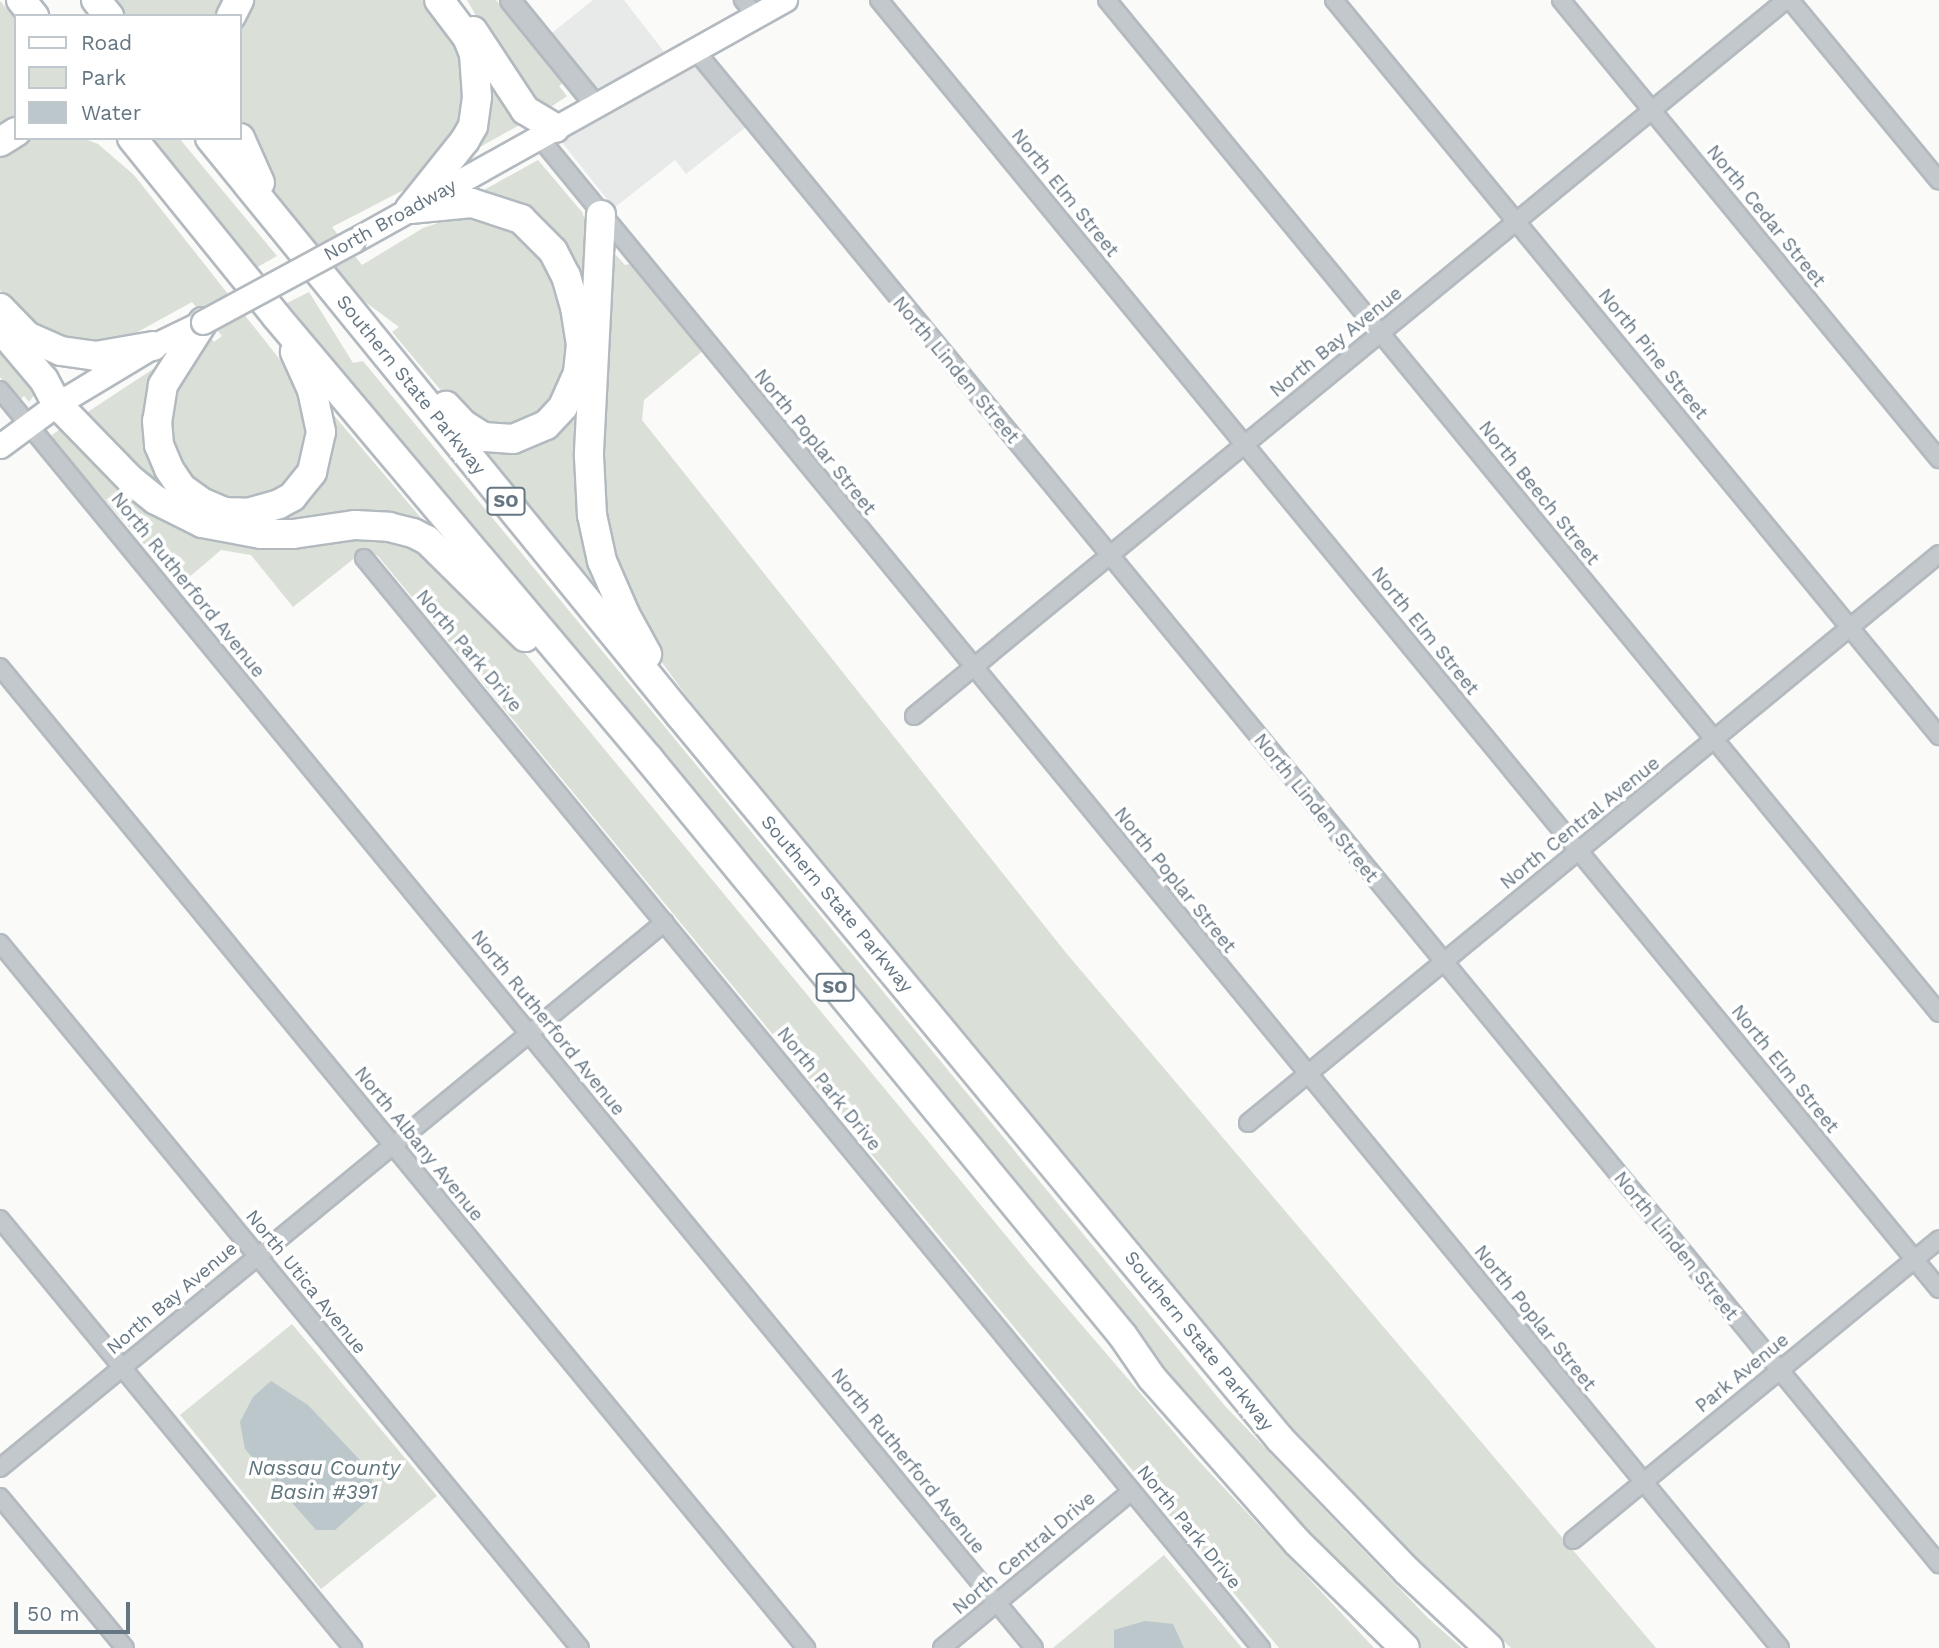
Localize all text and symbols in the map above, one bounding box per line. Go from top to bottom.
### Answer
legend [14,14,242,140]
text: Road [81,30,132,55]
text: Park [81,65,126,90]
text: Water [81,100,141,125]
street label: North Elm Street [1006,124,1124,262]
street label: North Cedar Street [1702,140,1830,292]
street label: North Broadway [320,174,460,266]
street label: North Bay Avenue [1265,281,1407,403]
street label: North Pine Street [1593,284,1713,424]
street label: Southern State Parkway [332,291,490,479]
street label: North Linden Street [888,292,1024,448]
street label: North Poplar Street [749,364,881,520]
street label: North Beech Street [1474,416,1604,570]
road number: SO [485,486,527,516]
street label: North Rutherford Avenue [106,487,270,683]
street label: North Elm Street [1366,562,1484,700]
street label: North Park Drive [411,585,527,717]
street label: North Linden Street [1249,729,1383,887]
street label: North Central Avenue [1495,751,1665,895]
street label: North Poplar Street [1109,802,1241,958]
street label: Southern State Parkway [756,811,918,997]
street label: North Rutherford Avenue [466,925,630,1121]
road number: SO [814,972,856,1002]
street label: North Elm Street [1726,1000,1844,1138]
street label: North Park Drive [772,1022,886,1156]
street label: North Albany Avenue [349,1061,489,1227]
street label: North Linden Street [1609,1167,1743,1325]
street label: North Utica Avenue [240,1205,372,1359]
street label: North Bay Avenue [102,1236,242,1360]
street label: North Poplar Street [1469,1240,1601,1396]
street label: Southern State Parkway [1120,1247,1278,1435]
street label: Park Avenue [1690,1328,1794,1418]
street label: North Rutherford Avenue [826,1363,990,1559]
water label: Nassau County Basin #391 [248,1455,400,1505]
street label: North Park Drive [1132,1460,1246,1594]
street label: North Central Drive [948,1486,1100,1620]
scale bar [18,1588,133,1632]
text: 50 m [27,1601,79,1626]

